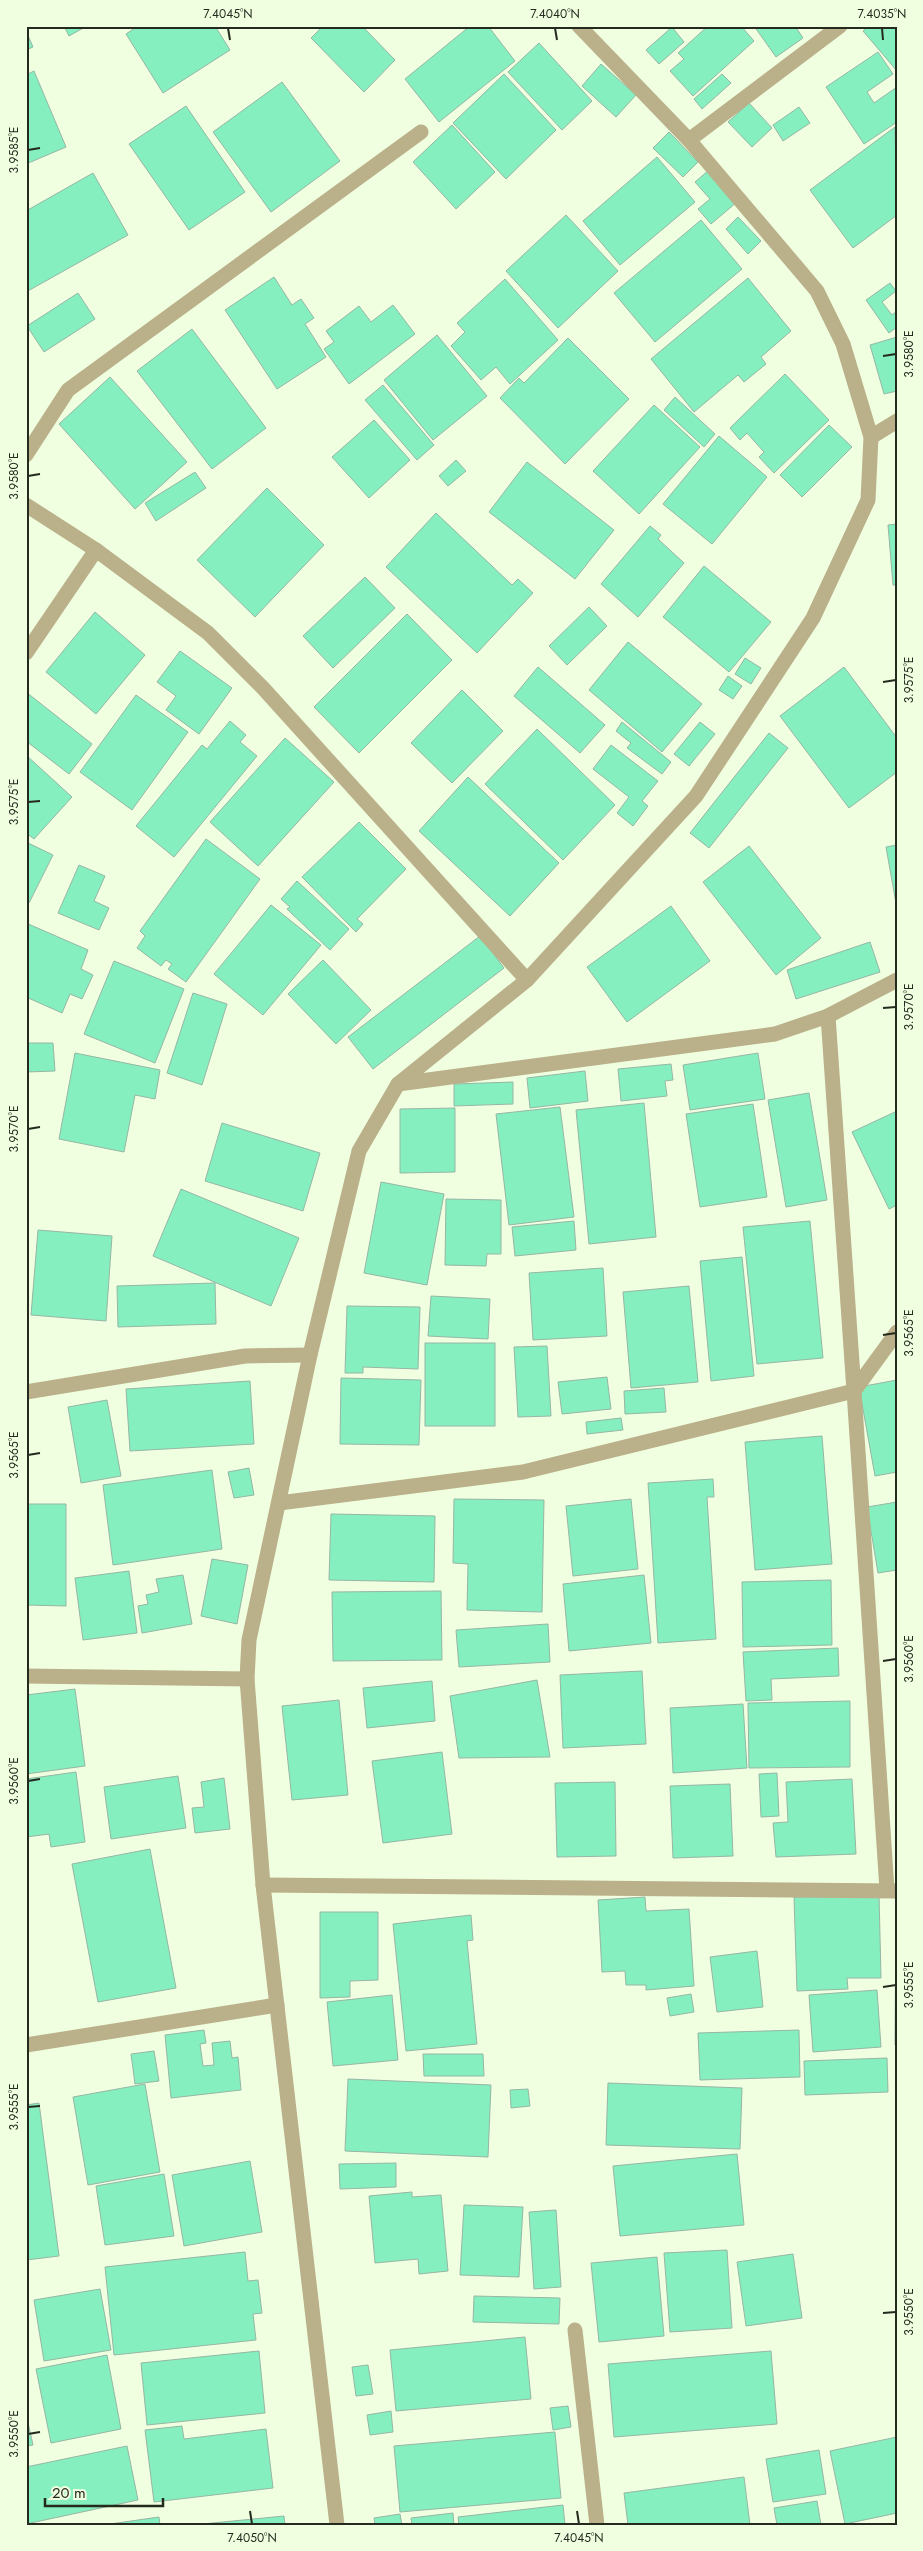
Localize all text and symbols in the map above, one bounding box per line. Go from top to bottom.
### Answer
text: 7.4045°N [203,5,253,23]
text: 7.4040°N [530,5,580,23]
text: 7.4035°N [858,5,906,23]
text: 3.9585°E [5,127,23,173]
text: 3.9580°E [900,330,918,378]
text: 3.9580°E [5,452,23,500]
text: 3.9575°E [900,657,918,703]
text: 3.9575°E [5,779,23,825]
text: 3.9570°E [900,983,918,1031]
text: 3.9570°E [5,1105,23,1153]
text: 3.9565°E [900,1309,918,1357]
text: 3.9565°E [5,1431,23,1479]
text: 3.9560°E [900,1635,918,1683]
text: 3.9560°E [5,1757,23,1805]
text: 3.9555°E [900,1961,918,2009]
text: 3.9555°E [5,2083,23,2131]
text: 3.9550°E [900,2288,918,2336]
text: 3.9550°E [5,2410,23,2458]
scale bar [45,2476,162,2508]
text: 20 m [52,2482,86,2504]
text: 7.4050°N [227,2529,277,2547]
text: 7.4045°N [554,2529,604,2547]

